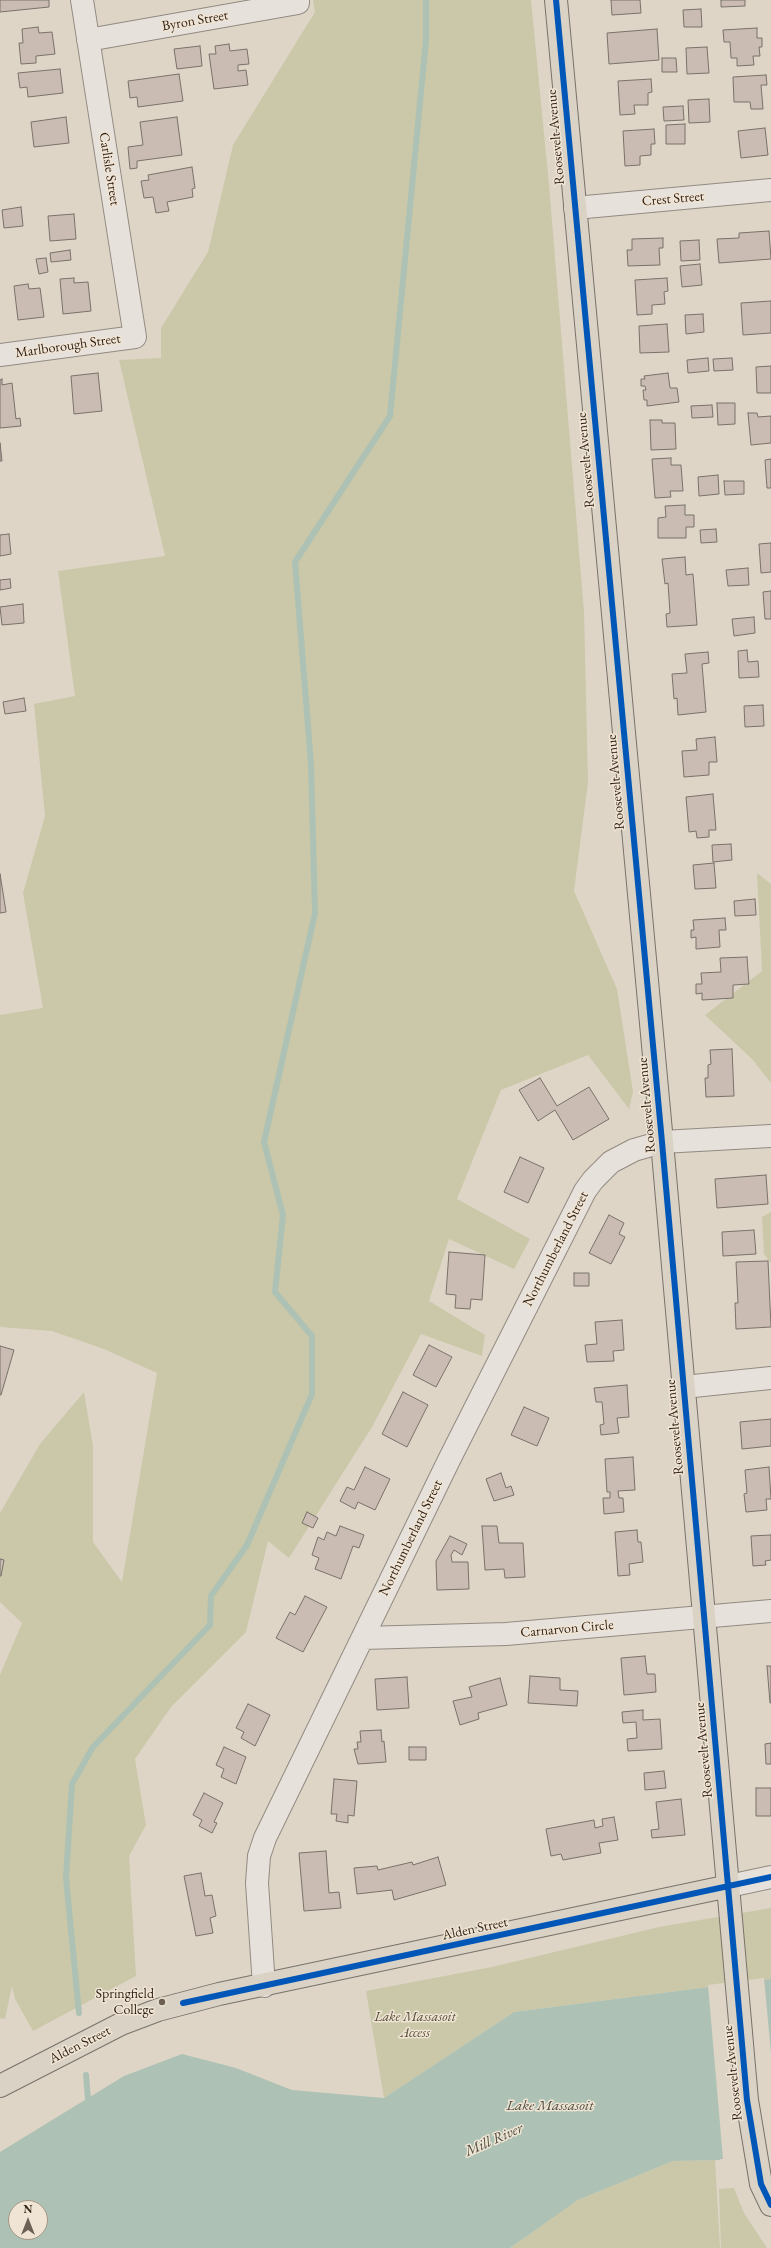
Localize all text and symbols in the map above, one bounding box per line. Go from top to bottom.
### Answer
street label: Byron Street [161,7,229,35]
street label: Roosevelt Avenue [543,89,569,185]
street label: Carlisle Street [95,131,123,207]
street label: Crest Street [641,188,705,210]
street label: Marlborough Street [14,330,122,362]
street label: Roosevelt Avenue [573,412,599,508]
street label: Roosevelt Avenue [603,734,629,830]
street label: Roosevelt Avenue [634,1057,660,1153]
street label: Northumberland Street [520,1189,592,1309]
street label: Roosevelt Avenue [662,1379,688,1475]
street label: Northumberland Street [376,1477,446,1599]
street label: Carnarvon Circle [520,1617,614,1641]
street label: Roosevelt Avenue [691,1702,717,1798]
street label: Alden Street [441,1914,509,1944]
place label: Springfield College [95,1986,154,2018]
marker: Springfield College [157,1997,167,2007]
park label: Lake Massasoit Access [374,2009,456,2042]
street label: Alden Street [47,2022,113,2068]
street label: Roosevelt Avenue [720,2024,746,2122]
water label: Lake Massasoit [506,2097,594,2115]
water label: Mill River [462,2119,526,2161]
north arrow [8,2200,48,2240]
text: N [24,2202,32,2216]

